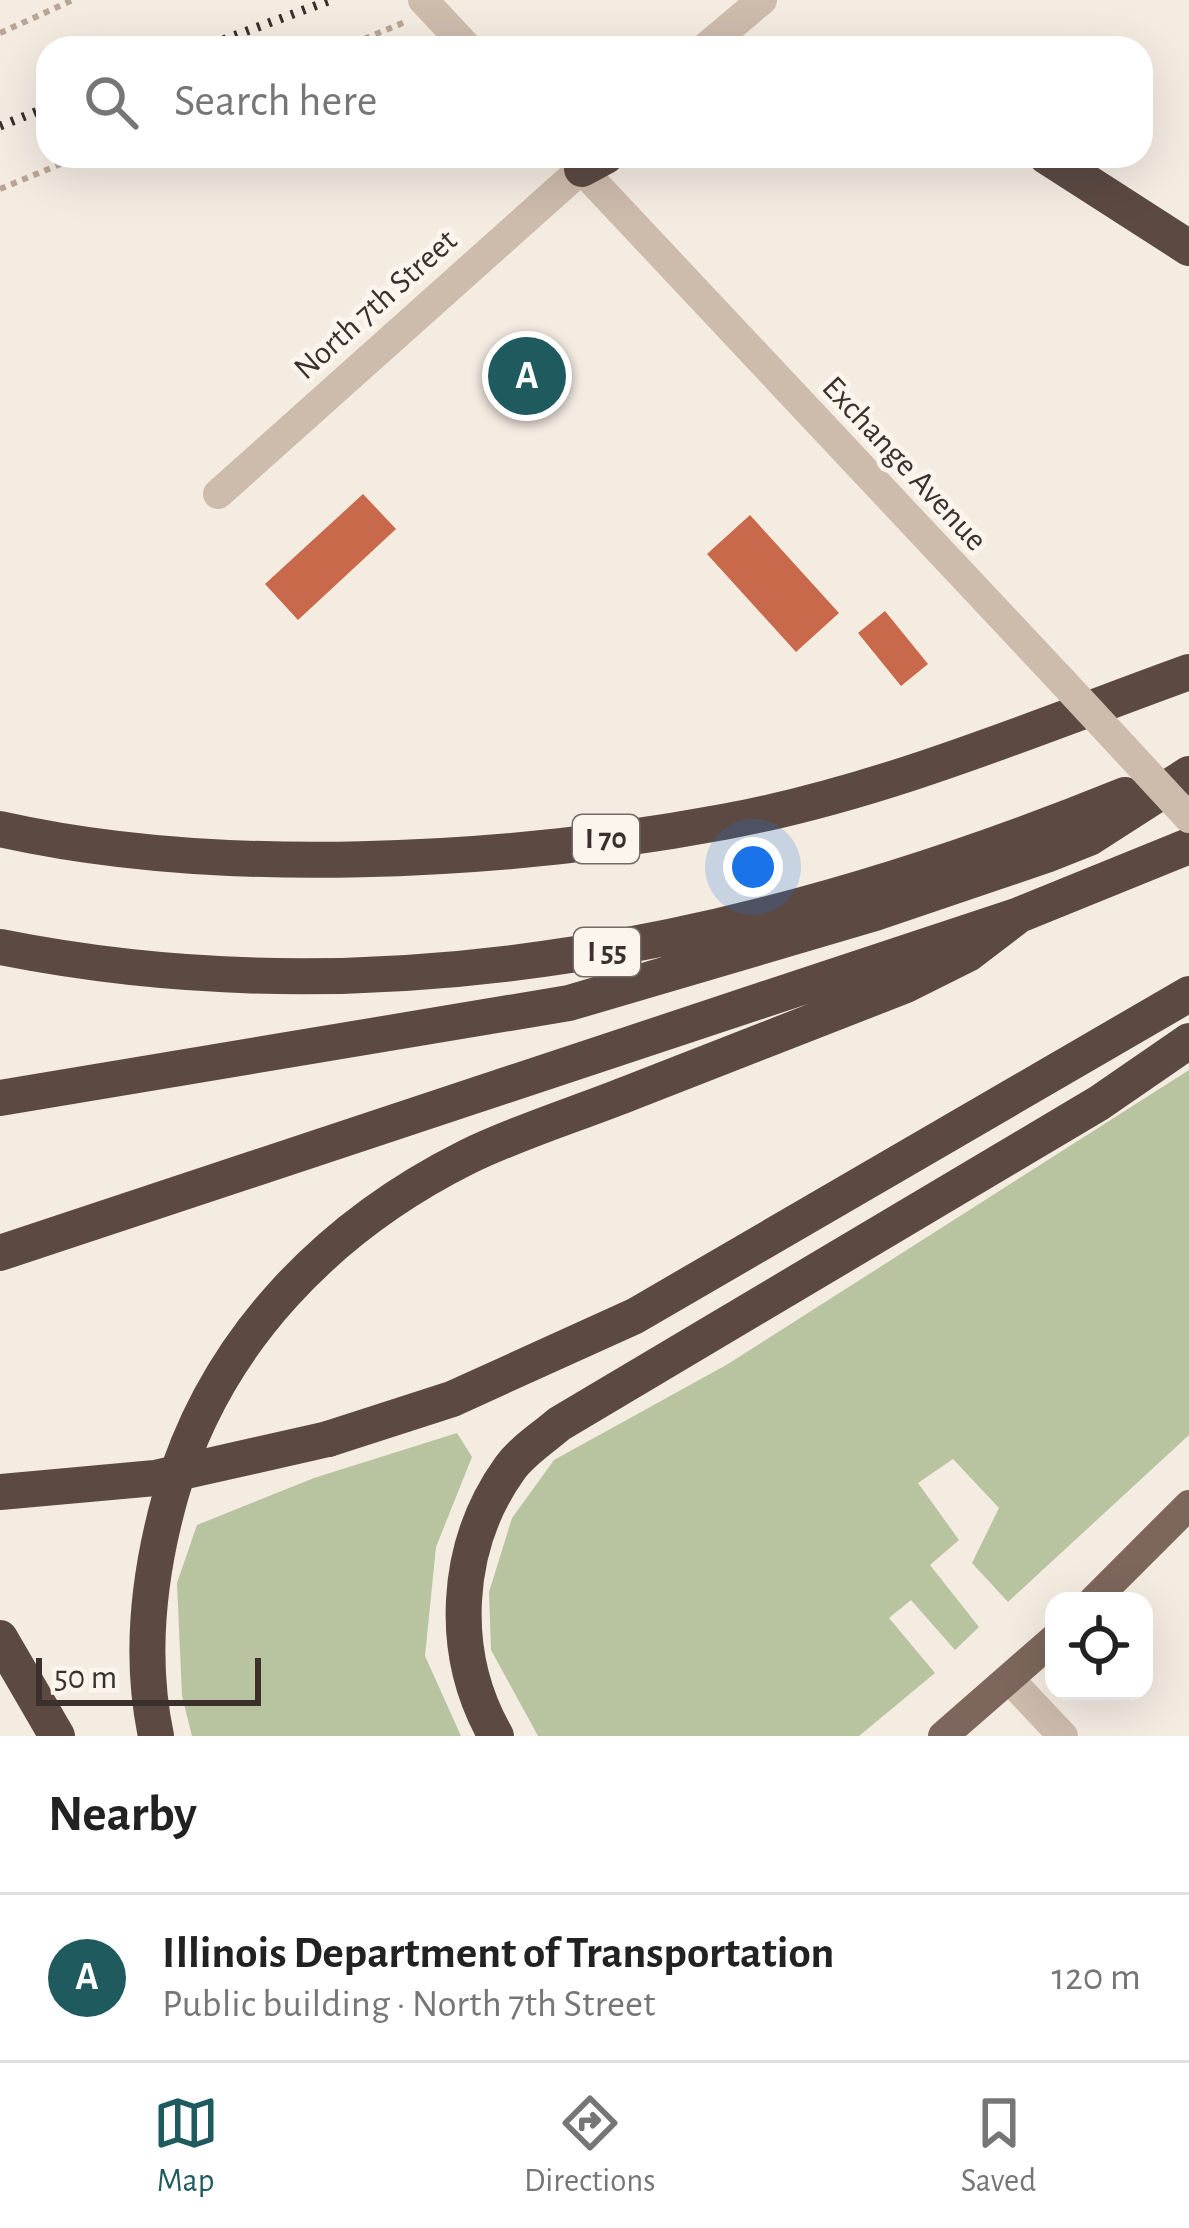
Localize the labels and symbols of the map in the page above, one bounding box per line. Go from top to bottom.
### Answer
street label: North 7th Street [288,223,464,386]
pin: A [488,331,566,421]
street label: Exchange Avenue [815,371,993,557]
road number: I 70 [573,815,639,863]
your location [723,837,783,897]
road number: I 55 [574,928,640,976]
scale bar [36,1652,261,1705]

